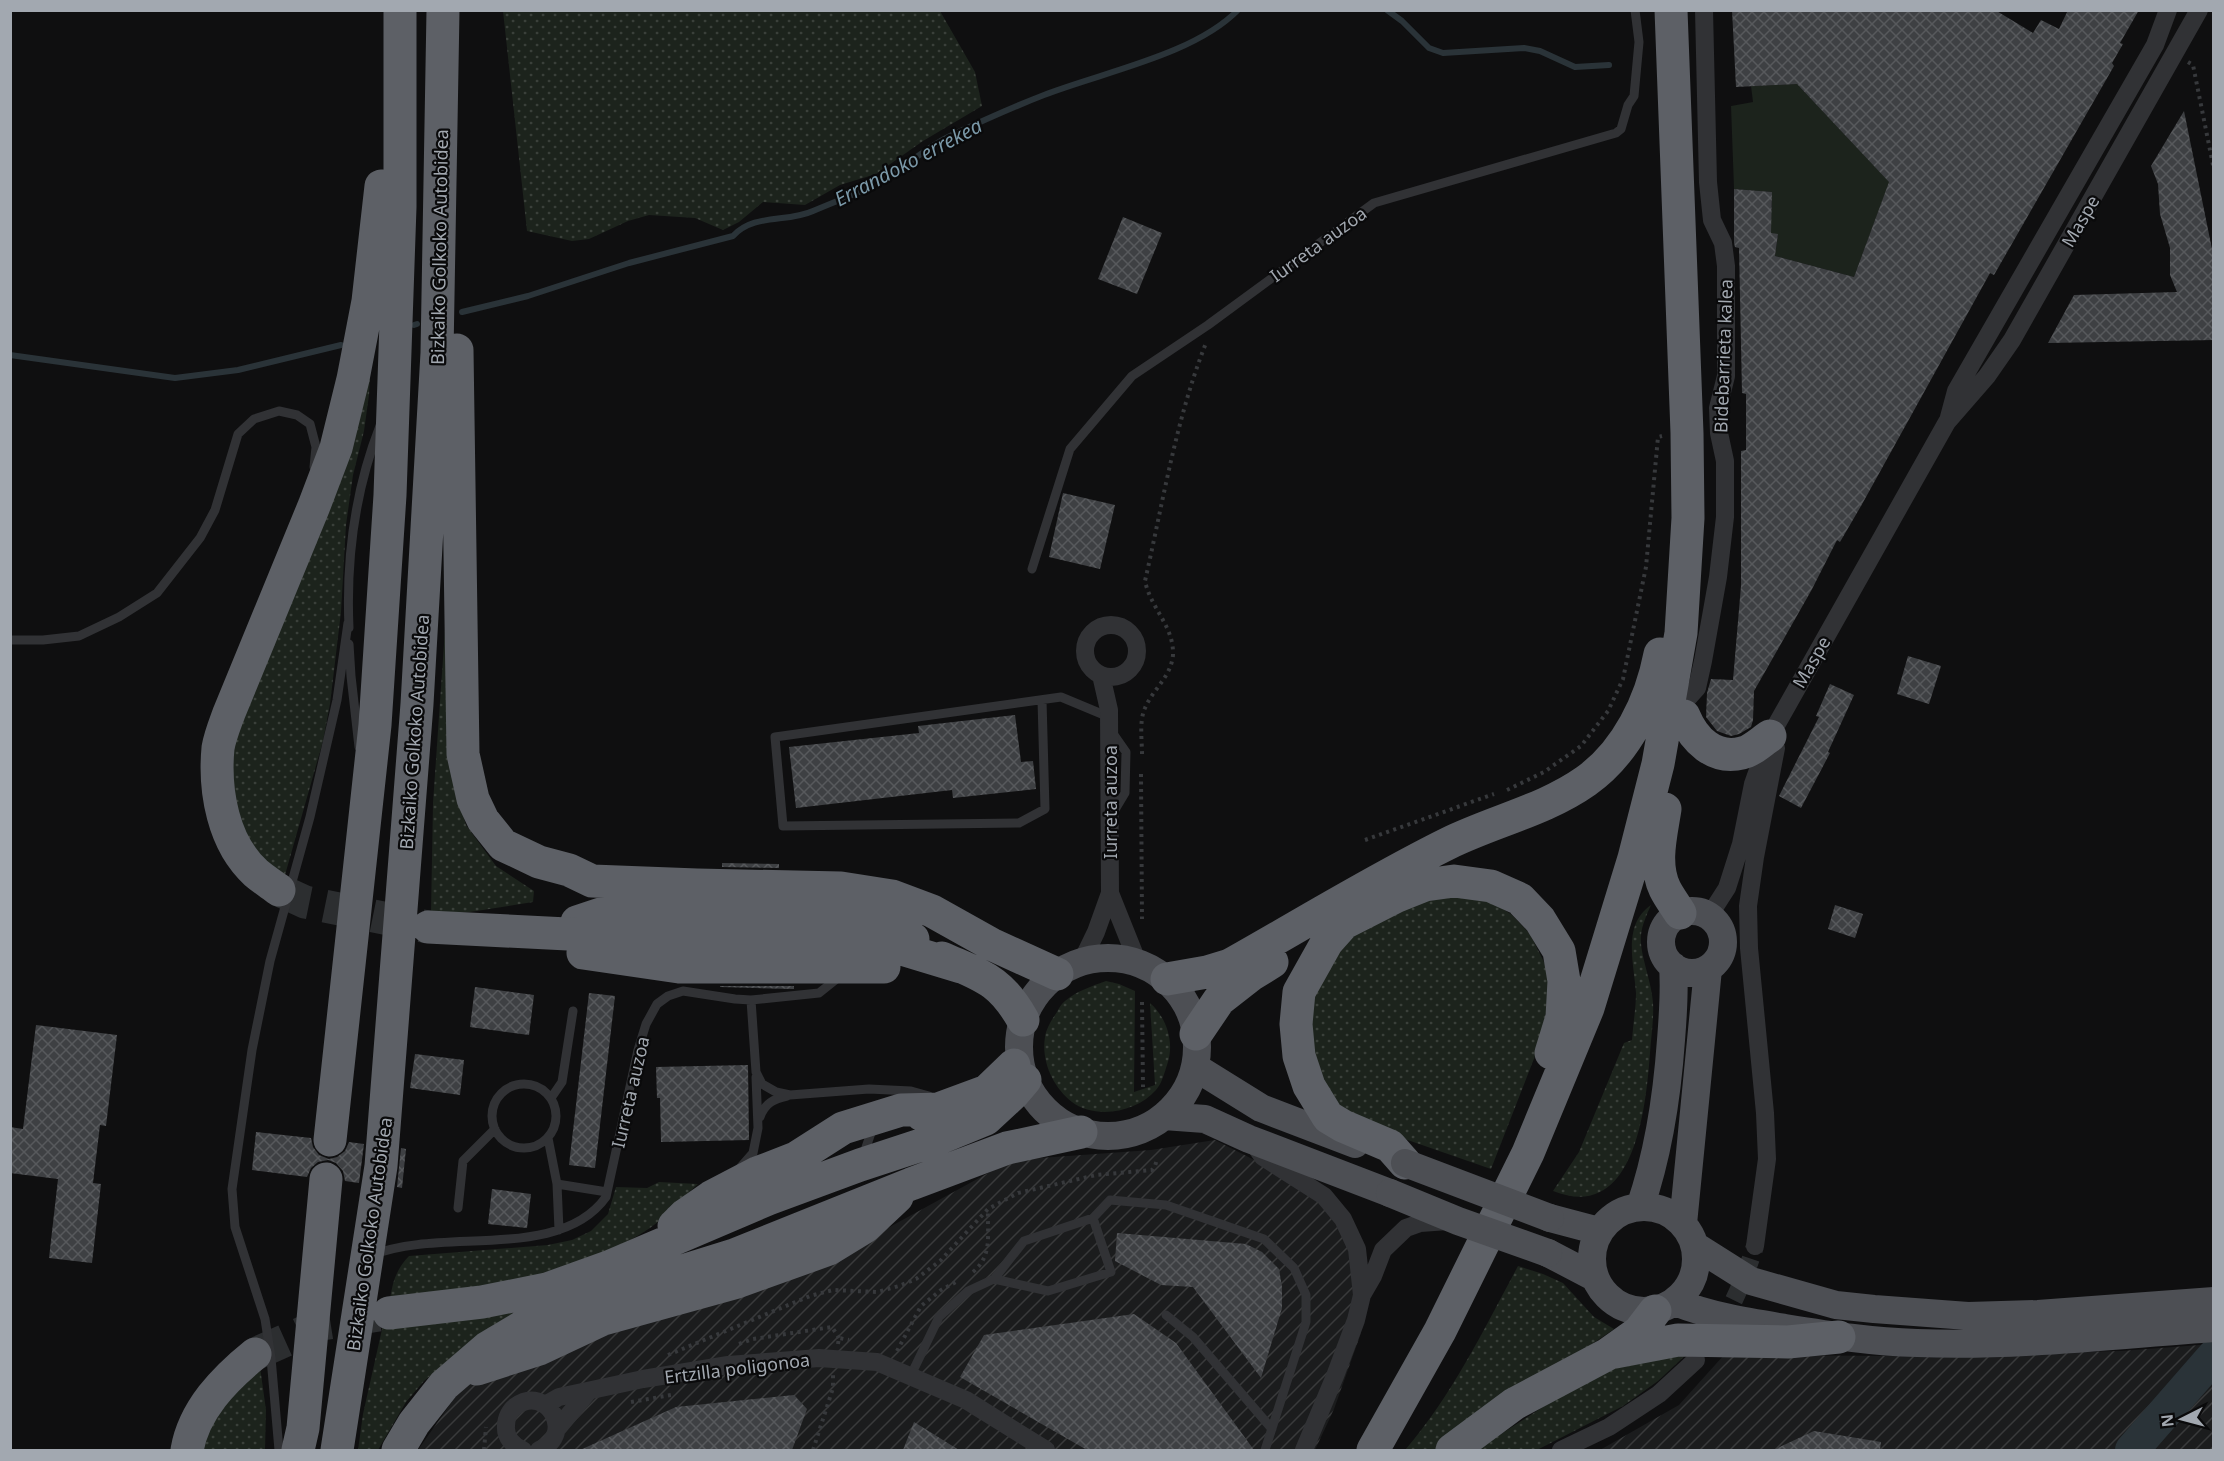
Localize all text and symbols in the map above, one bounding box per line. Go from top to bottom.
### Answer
water label: Errandoko errekea [829,112,987,212]
street label: Bizkaiko Golkoko Autobidea [425,129,453,365]
street label: Maspe [2056,191,2104,251]
street label: Iurreta auzoa [1265,201,1371,287]
street label: Bidebarrieta kalea [1708,278,1738,434]
street label: Bizkaiko Golkoko Autobidea [394,614,434,850]
street label: Maspe [1787,632,1835,692]
street label: Iurreta auzoa [1098,745,1122,859]
street label: Iurreta auzoa [606,1034,654,1150]
street label: Bizkaiko Golkoko Autobidea [341,1116,397,1352]
street label: Ertzilla poligonoa [663,1347,811,1389]
north arrow [2152,1389,2212,1449]
text: N [2155,1413,2179,1428]

